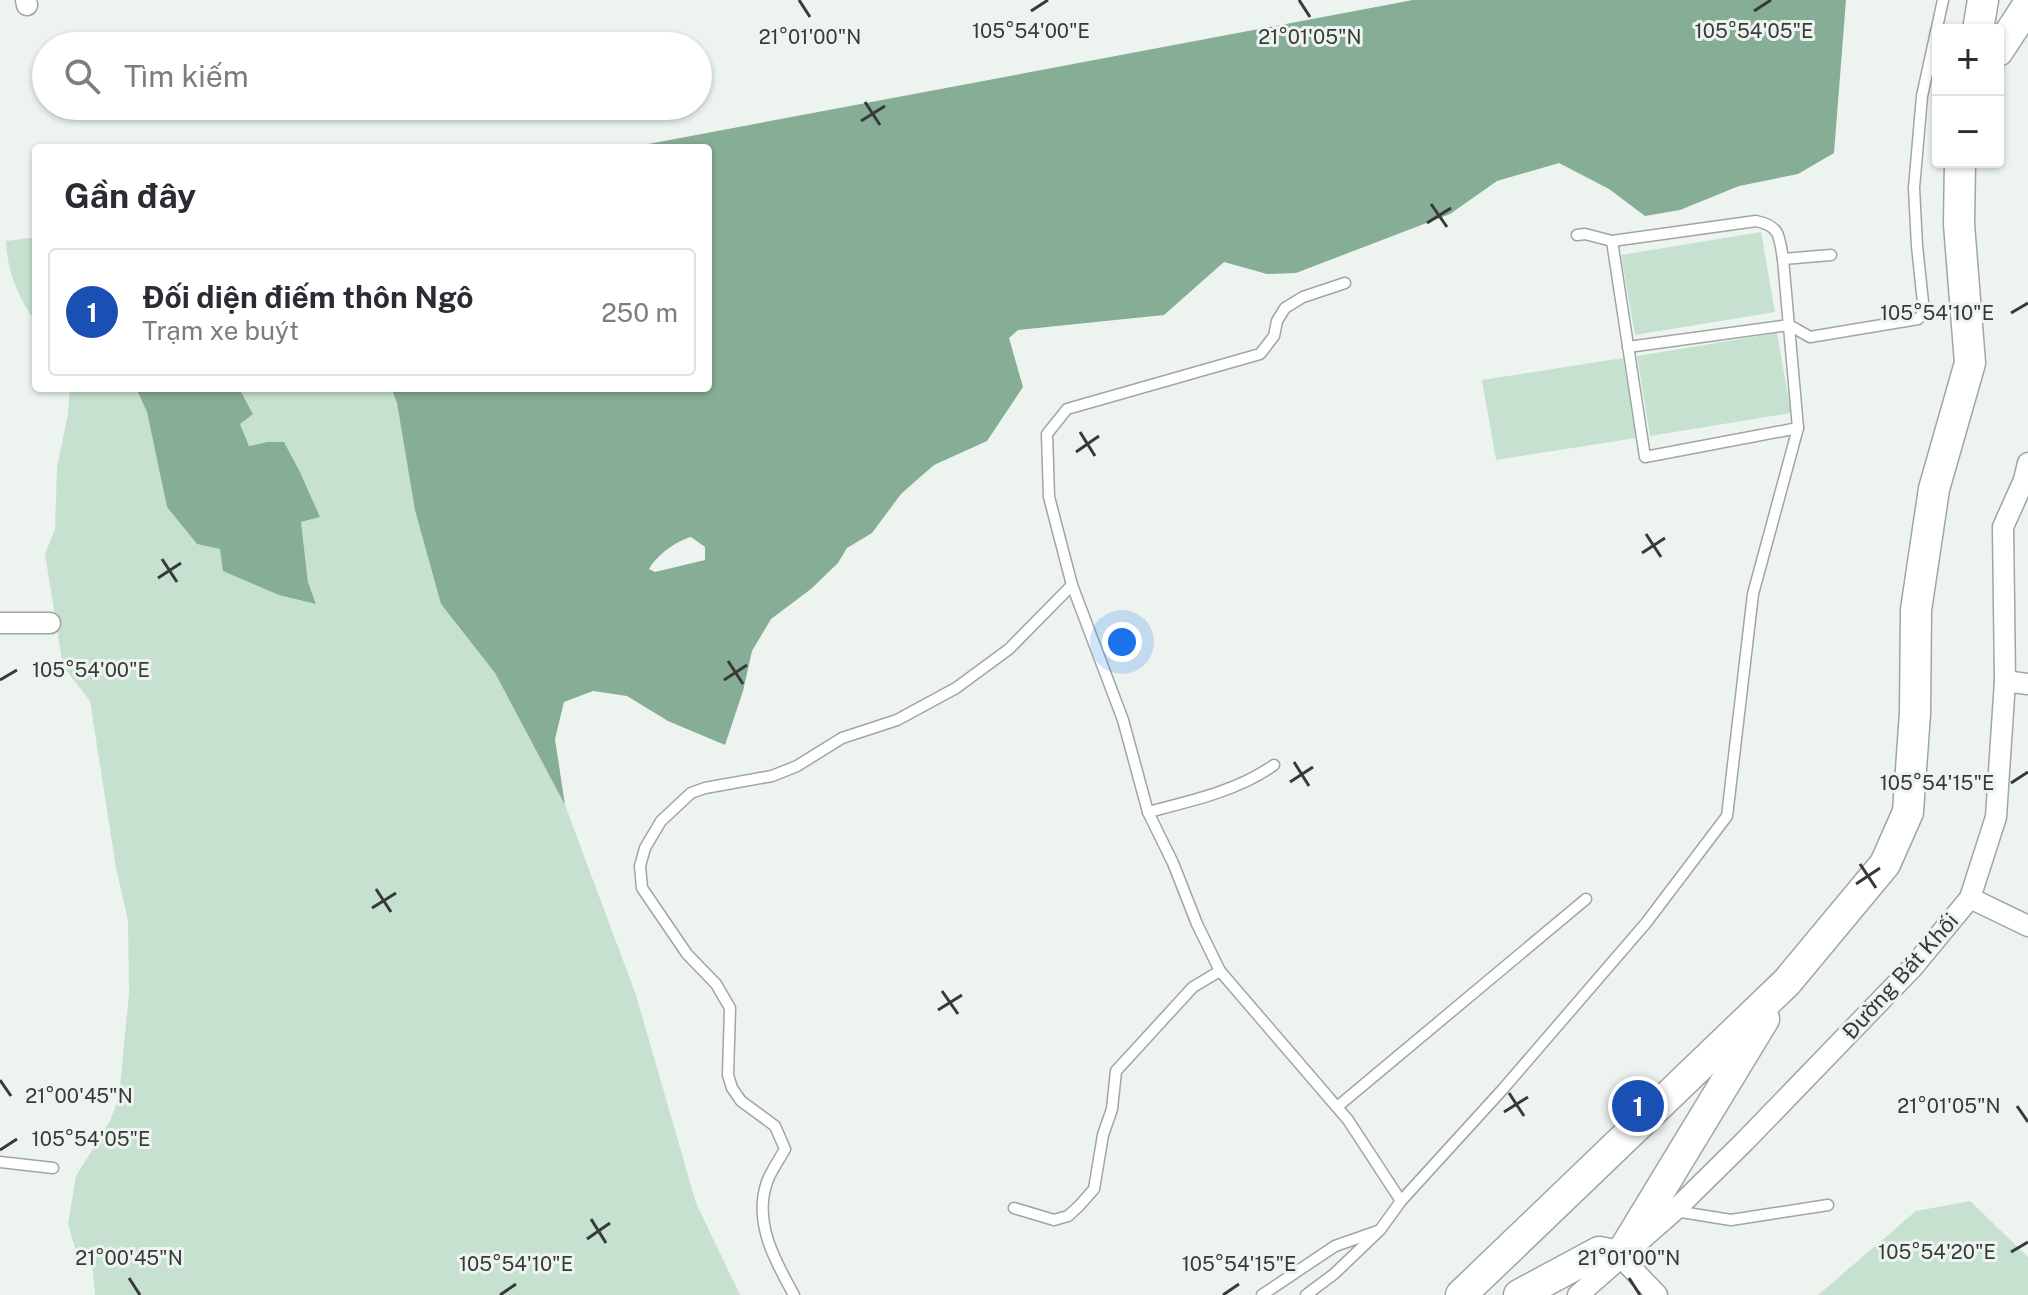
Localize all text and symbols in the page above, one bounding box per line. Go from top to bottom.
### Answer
text: 105°54'00"E [972,19,1090,43]
text: 105°54'05"E [1695,19,1813,43]
map controls [1932,24,2004,168]
button: + [1932,24,2004,96]
text: 21°01'00"N [759,25,861,49]
text: 21°01'05"N [1258,25,1362,49]
search box [32,32,712,120]
icon: search [60,54,104,98]
text: Tìm kiếm [124,58,249,94]
button: − [1932,96,2004,168]
text: Gần đây [64,176,196,216]
text: Đối diện điếm thôn Ngô [142,279,474,315]
text: 1 [86,297,98,328]
text: 250 m [601,297,678,328]
text: 105°54'10"E [1880,301,1994,325]
text: Trạm xe buýt [142,315,299,346]
your location [1102,622,1142,662]
text: 105°54'00"E [32,658,150,682]
text: 105°54'15"E [1880,771,1994,795]
street label: Đường Bát Khối [1837,908,1963,1044]
pin: 1 [1612,1076,1664,1136]
text: 21°00'45"N [25,1084,133,1108]
text: 21°01'05"N [1897,1094,2001,1118]
text: 105°54'05"E [32,1127,150,1151]
text: 105°54'20"E [1878,1240,1996,1264]
text: 21°00'45"N [75,1246,183,1270]
text: 21°01'00"N [1578,1246,1680,1270]
text: 105°54'10"E [459,1252,573,1276]
text: 105°54'15"E [1182,1252,1296,1276]

